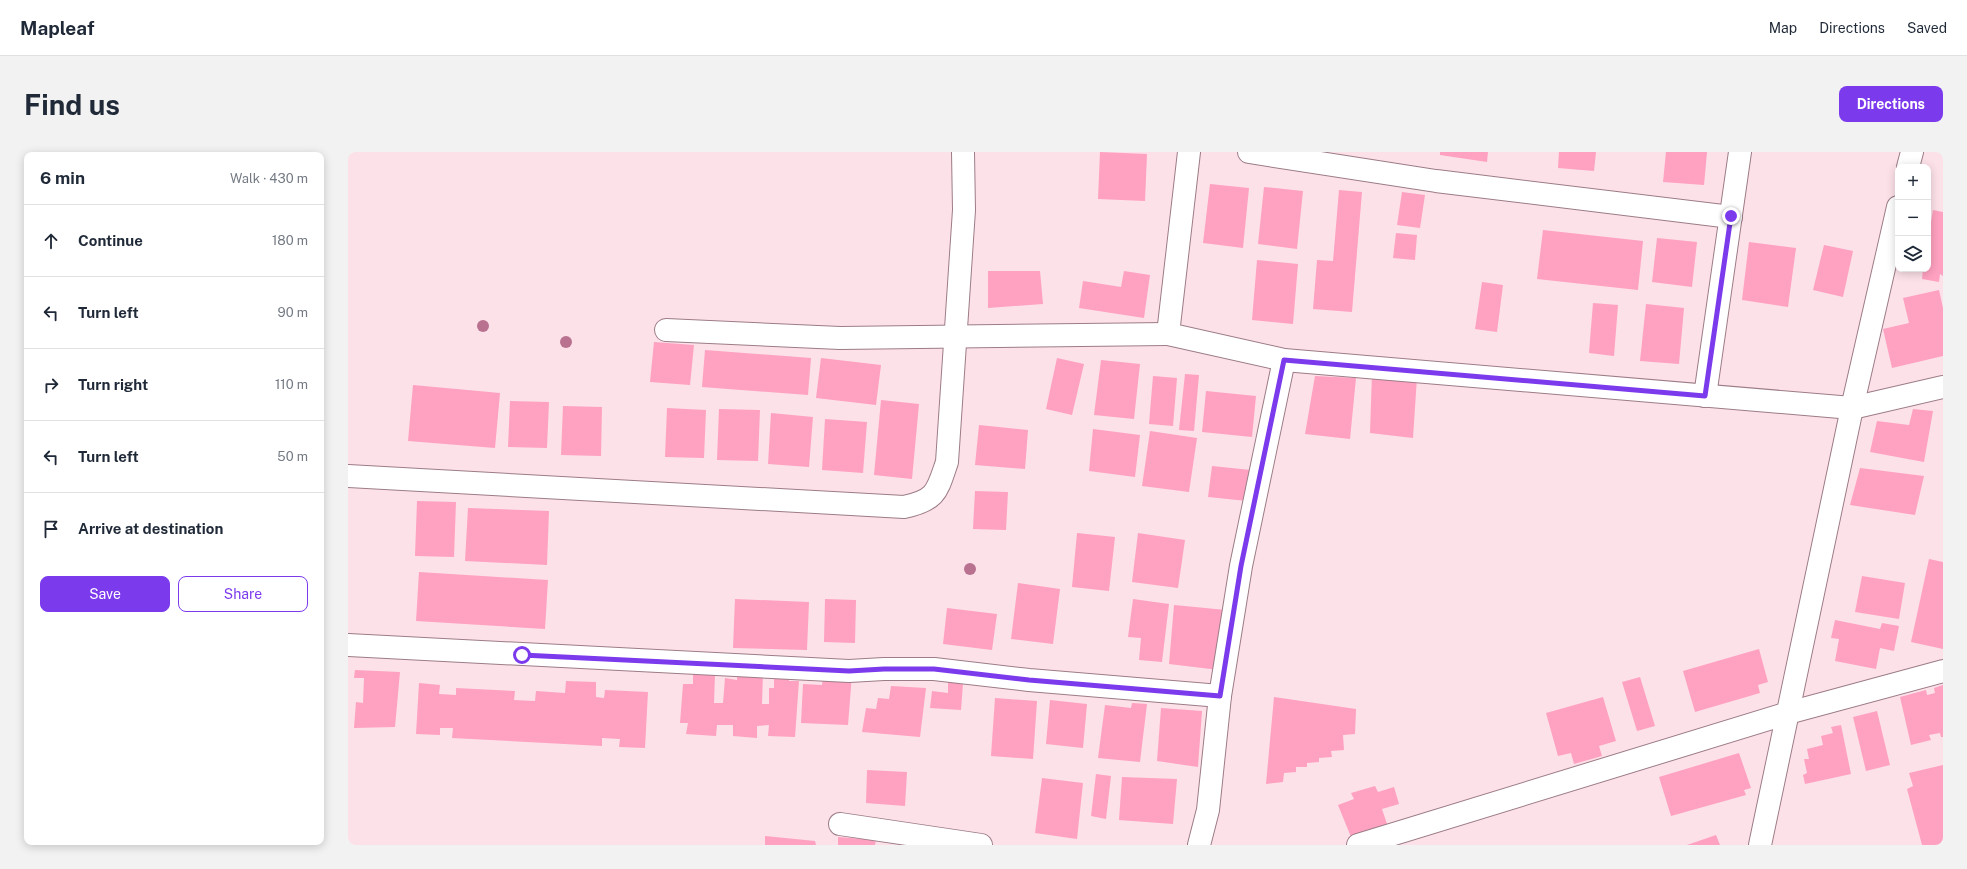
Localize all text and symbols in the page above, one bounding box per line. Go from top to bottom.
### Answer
text: Mapleaf [20,17,94,39]
text: Map [1769,20,1797,36]
text: Directions [1819,20,1885,36]
text: Saved [1907,20,1947,36]
button: Directions [1839,86,1943,122]
text: Find us [24,88,120,121]
map controls [1895,164,1931,272]
button: + [1895,164,1931,200]
text: 6 min [40,168,85,188]
text: Walk · 430 m [230,171,308,186]
button: − [1895,200,1931,236]
route end [1722,207,1740,225]
icon: ahead [40,230,62,252]
text: Continue [78,232,143,249]
text: 180 m [272,233,308,248]
button: layers [1895,236,1931,272]
icon: left [40,302,62,324]
text: Turn left [78,304,139,321]
text: 90 m [278,305,308,320]
icon: right [40,374,62,396]
text: Turn right [78,376,148,393]
text: 110 m [275,377,308,392]
icon: left [40,446,62,468]
text: Turn left [78,448,139,465]
text: 50 m [277,449,308,464]
icon: arrive [40,518,62,540]
text: Arrive at destination [78,520,223,537]
button: Save [40,576,170,612]
button: Share [178,576,308,612]
route start [513,646,531,664]

